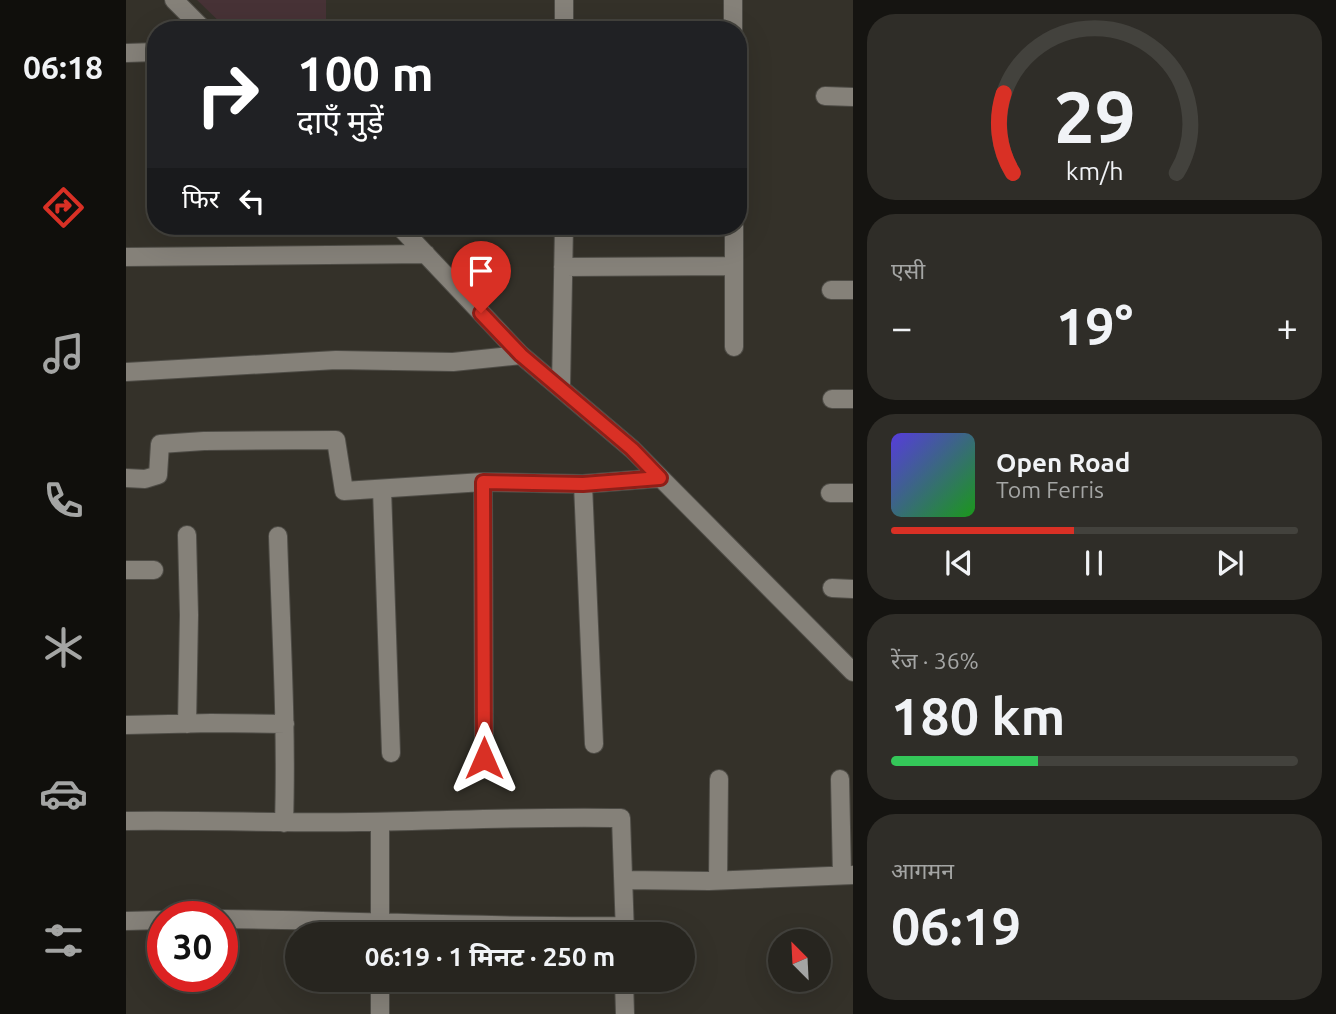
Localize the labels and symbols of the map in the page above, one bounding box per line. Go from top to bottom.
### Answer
pin [451,241,511,313]
position arrow [447,721,521,795]
speed limit sign: 30 [147,901,238,992]
north arrow [768,929,831,992]

